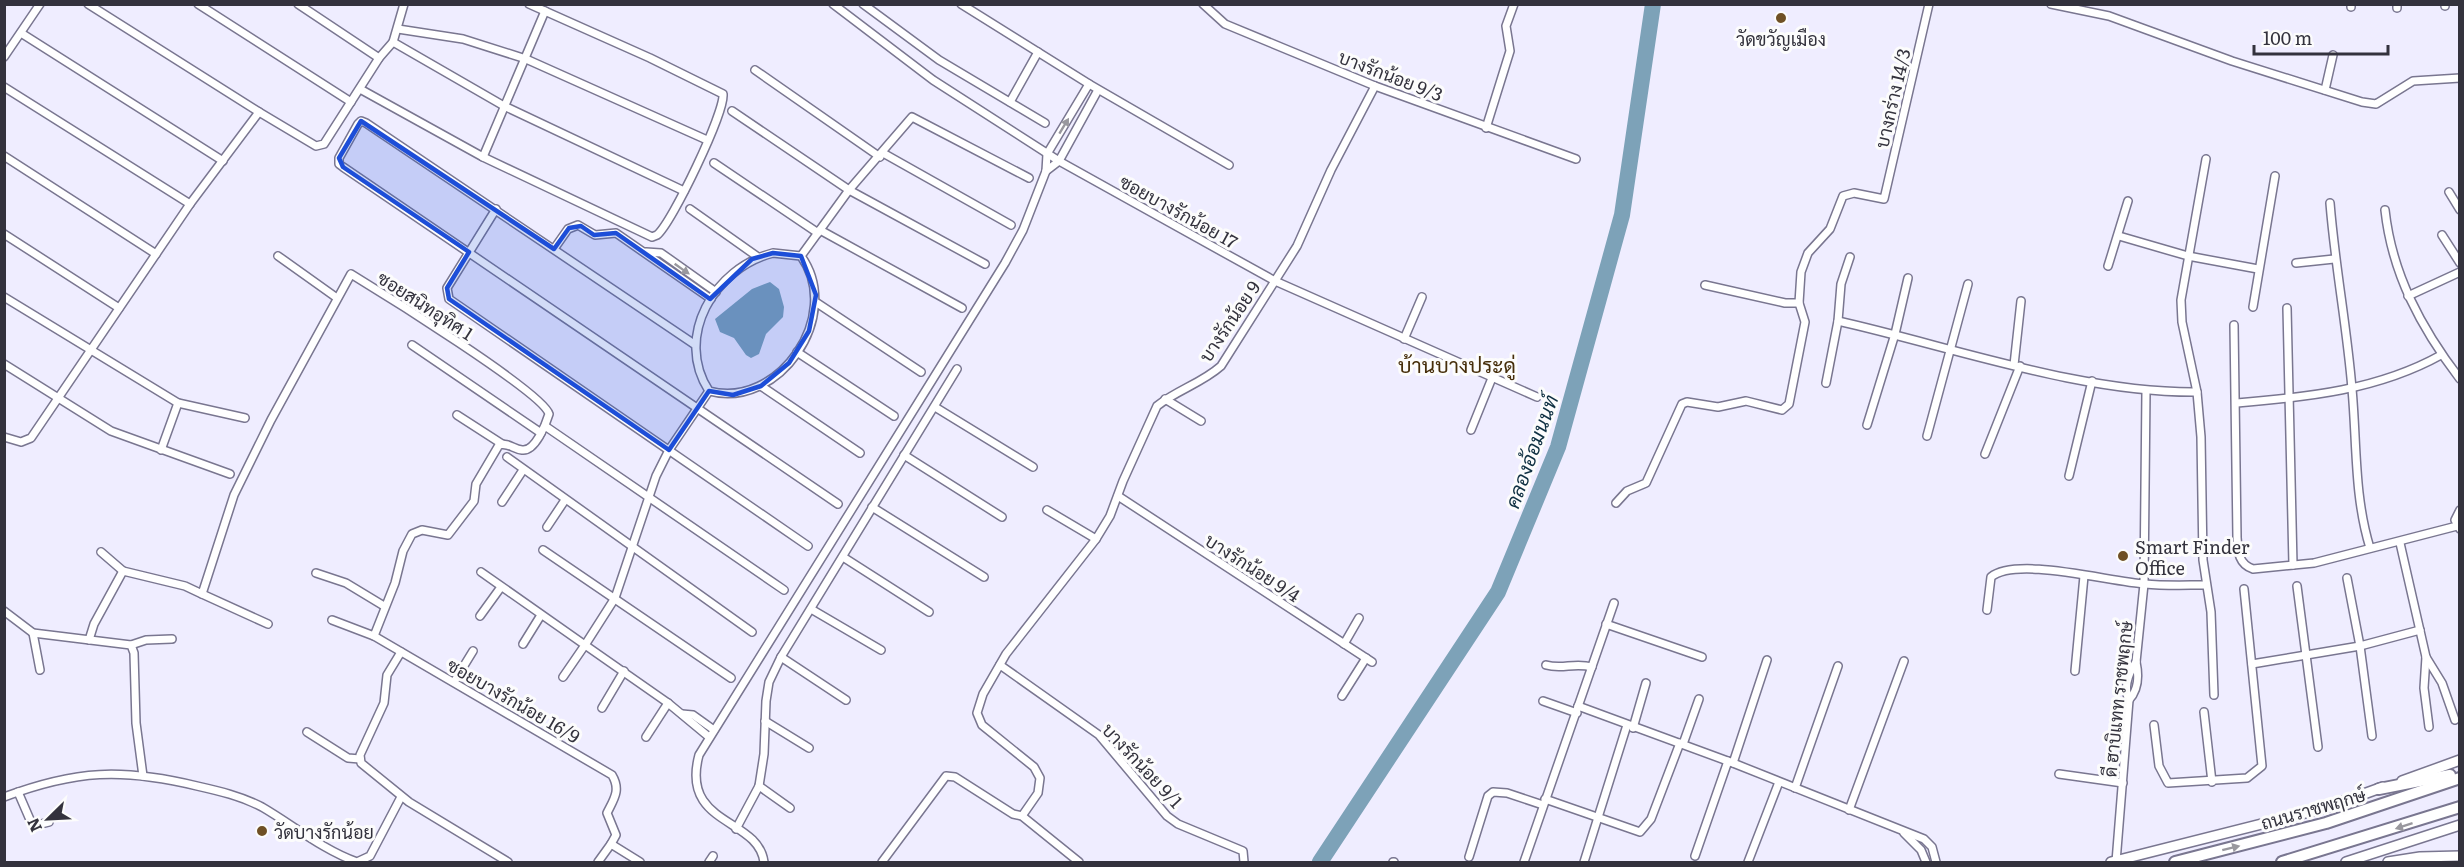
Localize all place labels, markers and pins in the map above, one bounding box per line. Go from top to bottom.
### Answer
marker: วัดขวัญเมือง [1774,11,1788,25]
place label: วัดขวัญเมือง [1736,25,1826,52]
place label: Smart Finder Office [2135,533,2250,581]
marker: Smart Finder Office [2116,549,2130,563]
place label: วัดบางรักน้อย [274,818,374,845]
marker: วัดบางรักน้อย [255,824,269,838]

